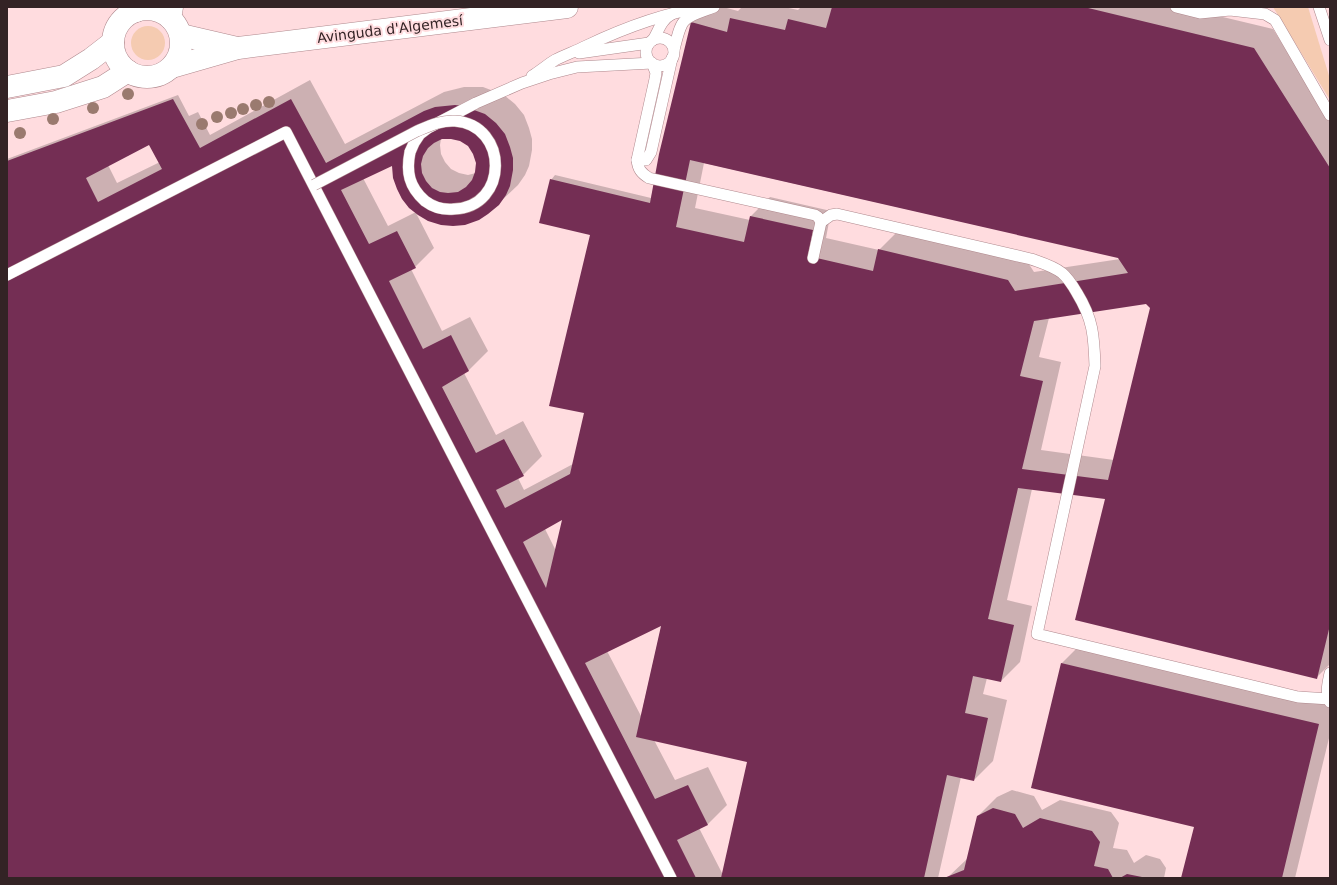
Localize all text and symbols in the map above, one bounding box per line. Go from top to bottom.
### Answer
street label: Avinguda d'Algemesí [316,12,465,46]

